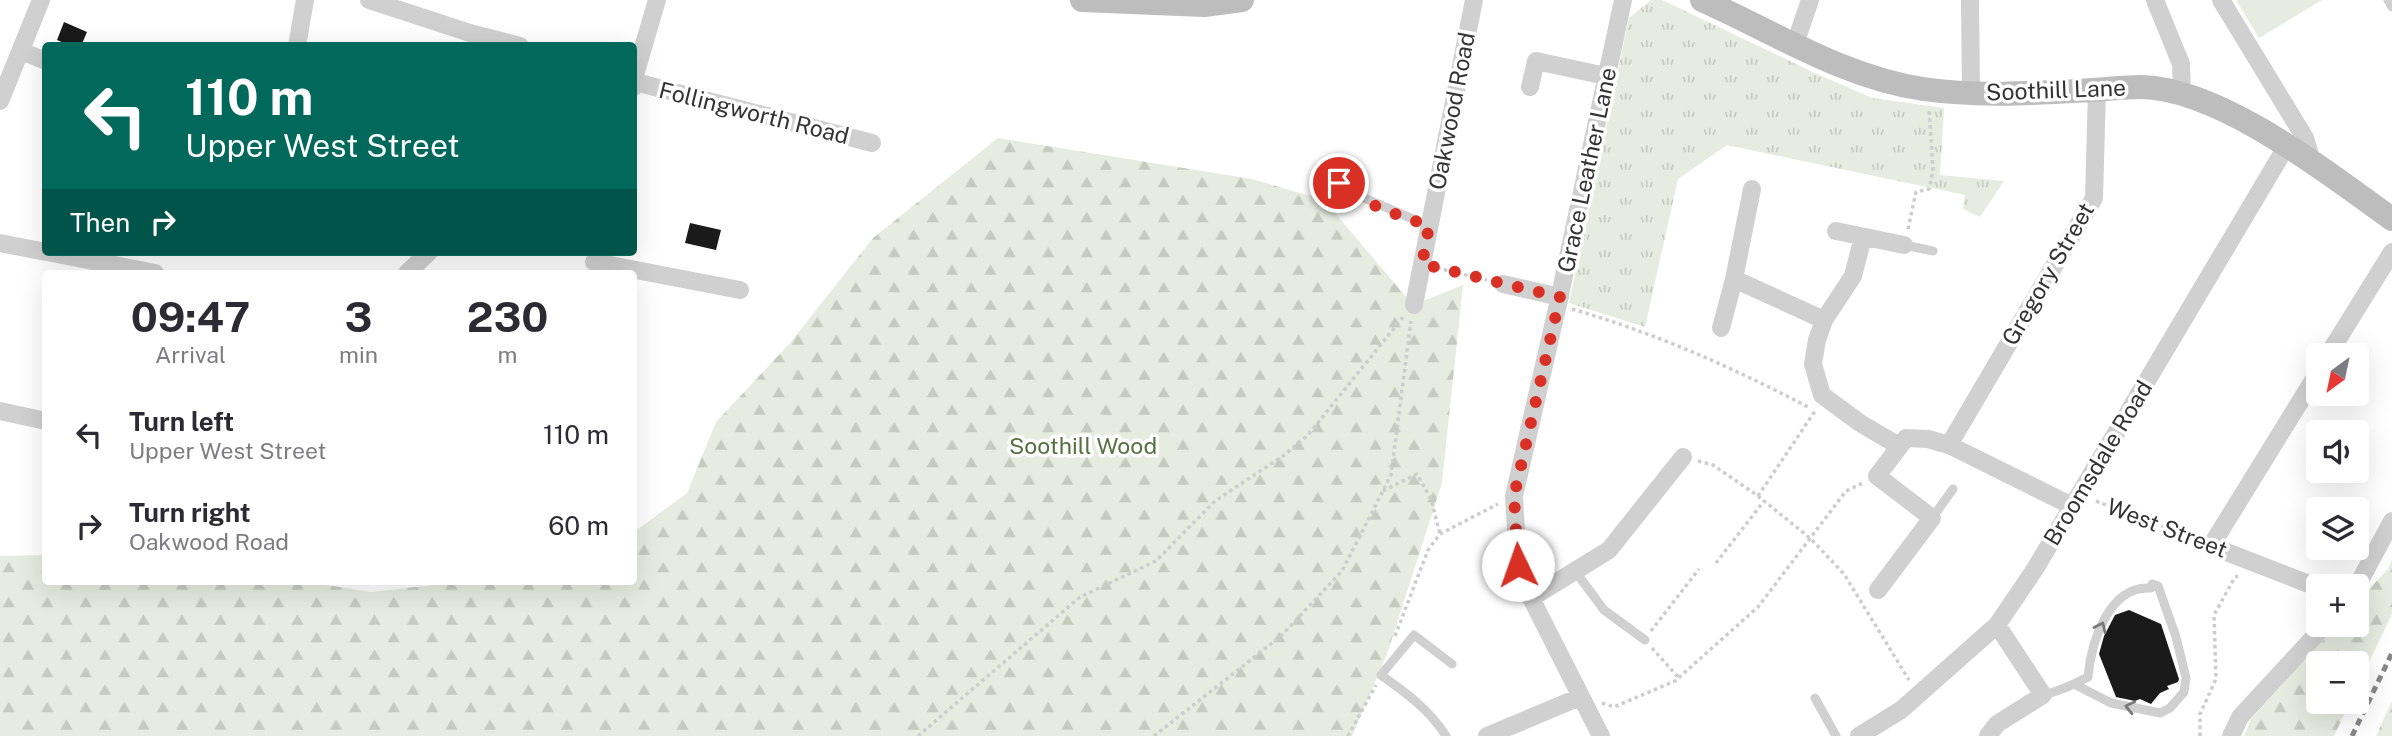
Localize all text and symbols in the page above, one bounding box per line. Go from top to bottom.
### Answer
street label: Oakwood Road [1423,30,1480,192]
street label: Grace Leather Lane [1552,65,1621,275]
text: 110 m [185,68,313,126]
icon: left [70,70,161,161]
street label: Soothill Lane [1986,74,2126,105]
street label: Follingworth Road [656,76,852,149]
text: Upper West Street [185,127,460,164]
pin [1309,153,1369,213]
icon: arrive [1320,164,1358,202]
street label: Gregory Street [1996,198,2099,350]
icon: right [144,203,182,241]
text: Then [70,207,130,238]
text: 09:47 [131,292,250,341]
text: 3 [345,292,373,341]
text: 230 [467,292,548,341]
text: Arrival [155,341,226,368]
text: min [339,341,378,368]
text: m [498,341,517,368]
north arrow [2306,343,2370,406]
map controls [2306,343,2369,714]
street label: Broomsdale Road [2038,375,2157,550]
text: Turn left [129,406,234,437]
icon: left [70,416,108,454]
text: 110 m [543,419,609,450]
button: sound [2306,420,2369,483]
park label: Soothill Wood [1009,432,1157,459]
text: Upper West Street [129,437,327,464]
street label: West Street [2103,492,2231,563]
text: Turn right [129,497,251,528]
button: layers [2306,497,2369,560]
icon: right [70,507,108,545]
text: 60 m [548,510,609,541]
text: Oakwood Road [129,528,289,555]
position arrow [1481,528,1555,602]
button: + [2306,574,2369,637]
one-way arrow [2093,622,2107,634]
button: − [2306,651,2369,714]
one-way arrow [2124,701,2136,715]

